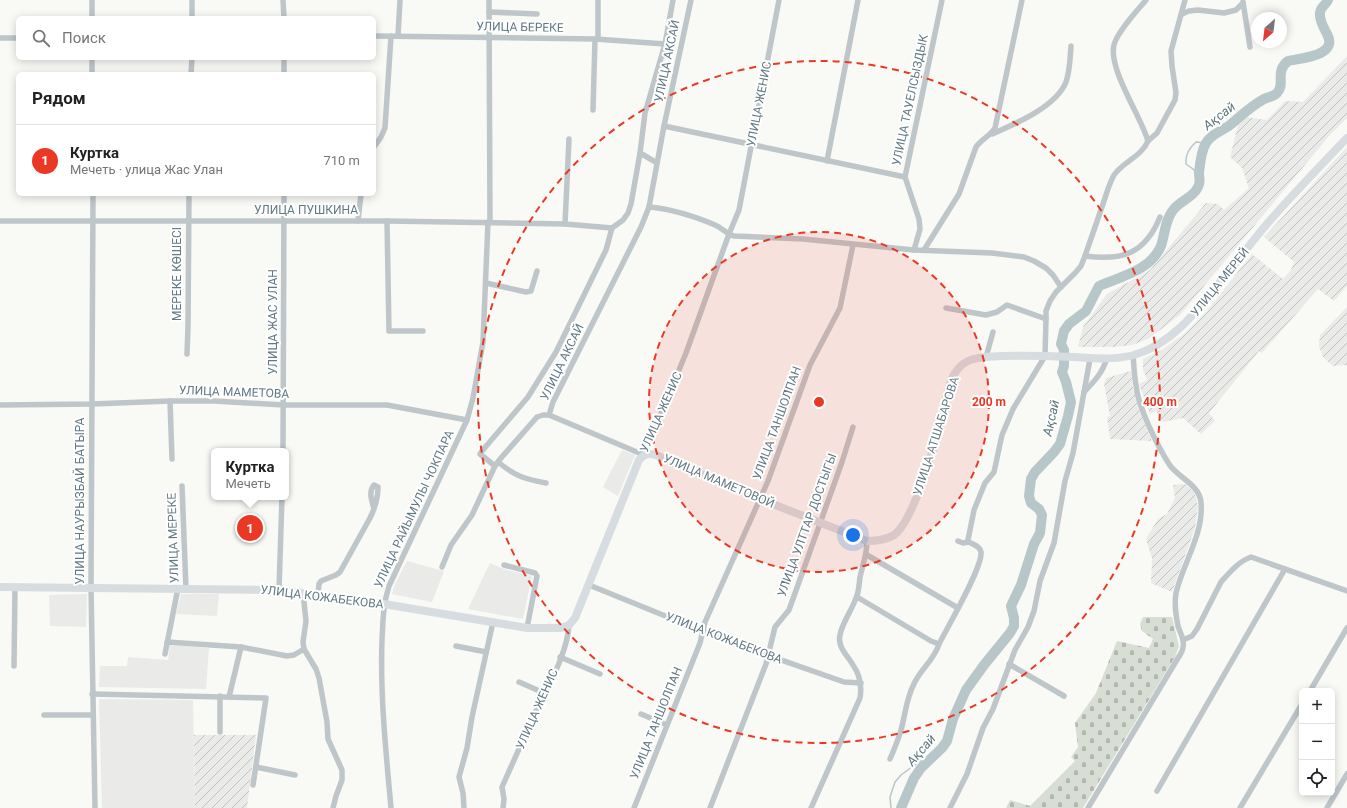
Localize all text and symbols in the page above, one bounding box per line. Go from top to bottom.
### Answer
north arrow [1251,12,1287,48]
search box [16,16,376,60]
street label: УЛИЦА АКСАЙ [650,18,683,103]
street label: УЛИЦА БЕРЕКЕ [476,19,564,35]
icon: search [30,27,52,49]
text: Поиск [62,29,106,47]
street label: УЛИЦА ТАУЕЛСЫЗДЫК [889,33,931,167]
street label: УЛИЦА ЖЕНИС [744,60,774,148]
text: Рядом [32,88,86,108]
water label: Ақсай [1199,99,1238,134]
text: Куртка [70,144,119,162]
text: 1 [41,153,49,168]
text: 710 m [323,153,360,168]
text: Мечеть · улица Жас Улан [70,162,223,177]
street label: УЛИЦА ПУШКИНА [254,203,358,217]
street label: МЕРЕКЕ КӨШЕСІ [170,227,184,321]
street label: УЛИЦА МЕРЕЙ [1187,244,1252,319]
street label: УЛИЦА ЖАС УЛАН [266,269,280,375]
street label: УЛИЦА АКСАЙ [537,321,587,403]
street label: УЛИЦА ТАНШОЛПАН [750,364,804,482]
street label: УЛИЦА ЖЕНИС [637,369,685,454]
street label: УЛИЦА АТШАБАРОВА [910,375,962,497]
street label: УЛИЦА МАМЕТОВА [179,383,290,401]
centre of rings [812,395,826,409]
text: 200 m [972,395,1006,409]
text: 400 m [1143,395,1177,409]
water label: Ақсай [1039,399,1062,438]
street label: УЛИЦА НАУРЫЗБАЙ БАТЫРА [72,417,87,584]
street label: УЛИЦА РАЙЫМУЛЫ ЧОКПАРА [370,427,457,590]
popup [211,448,289,500]
street label: УЛИЦА МАМЕТОВОЙ [661,450,777,511]
street label: УЛИЦА УЛТТАР ДОСТЫГЫ [775,452,839,598]
text: Куртка [225,458,275,476]
text: Мечеть [225,476,271,491]
street label: УЛИЦА МЕРЕКЕ [164,493,182,583]
pin: 1 [237,513,263,543]
your location [843,525,863,545]
street label: УЛИЦА КОЖАБЕКОВА [260,583,384,612]
street label: УЛИЦА КОЖАБЕКОВА [664,609,784,667]
street label: УЛИЦА ТАНШОЛПАН [627,665,685,781]
street label: УЛИЦА ЖЕНИС [513,666,561,751]
map controls [1299,688,1335,796]
button: + [1299,688,1335,724]
button: − [1299,724,1335,760]
water label: Ақсай [903,731,939,769]
button: locate [1299,760,1335,796]

